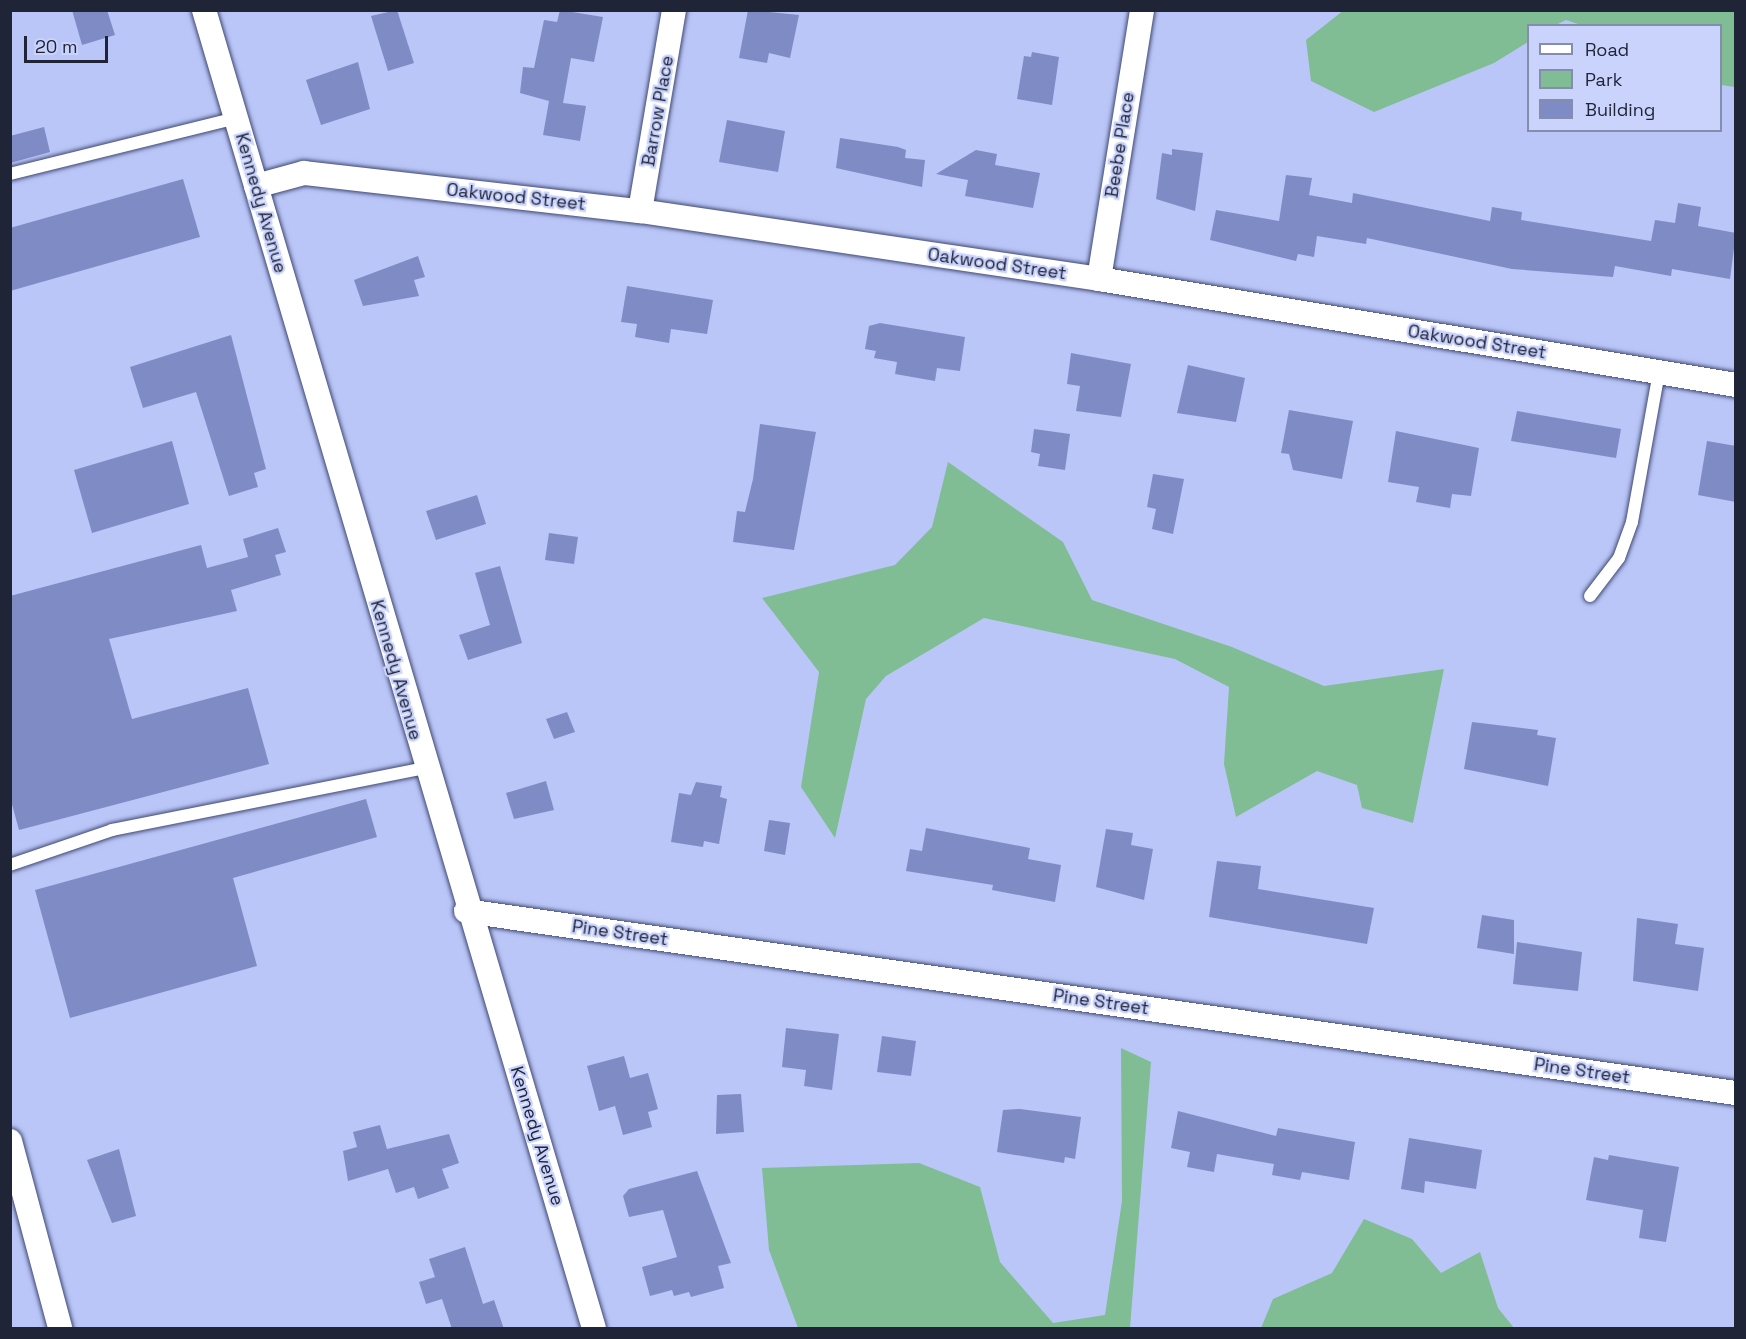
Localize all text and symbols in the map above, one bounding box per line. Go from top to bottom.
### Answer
scale bar [27,24,111,62]
legend [1527,24,1722,132]
text: 20 m [35,35,78,58]
text: Road [1585,38,1629,61]
street label: Barrow Place [638,54,678,168]
text: Park [1585,68,1622,91]
street label: Beebe Place [1101,91,1139,199]
text: Building [1585,98,1655,121]
street label: Kennedy Avenue [231,130,291,276]
street label: Oakwood Street [445,179,587,215]
street label: Oakwood Street [926,244,1068,284]
street label: Oakwood Street [1406,320,1548,364]
street label: Kennedy Avenue [366,597,426,743]
street label: Pine Street [571,916,669,950]
street label: Pine Street [1052,985,1150,1019]
street label: Pine Street [1533,1054,1631,1088]
street label: Kennedy Avenue [506,1064,568,1208]

